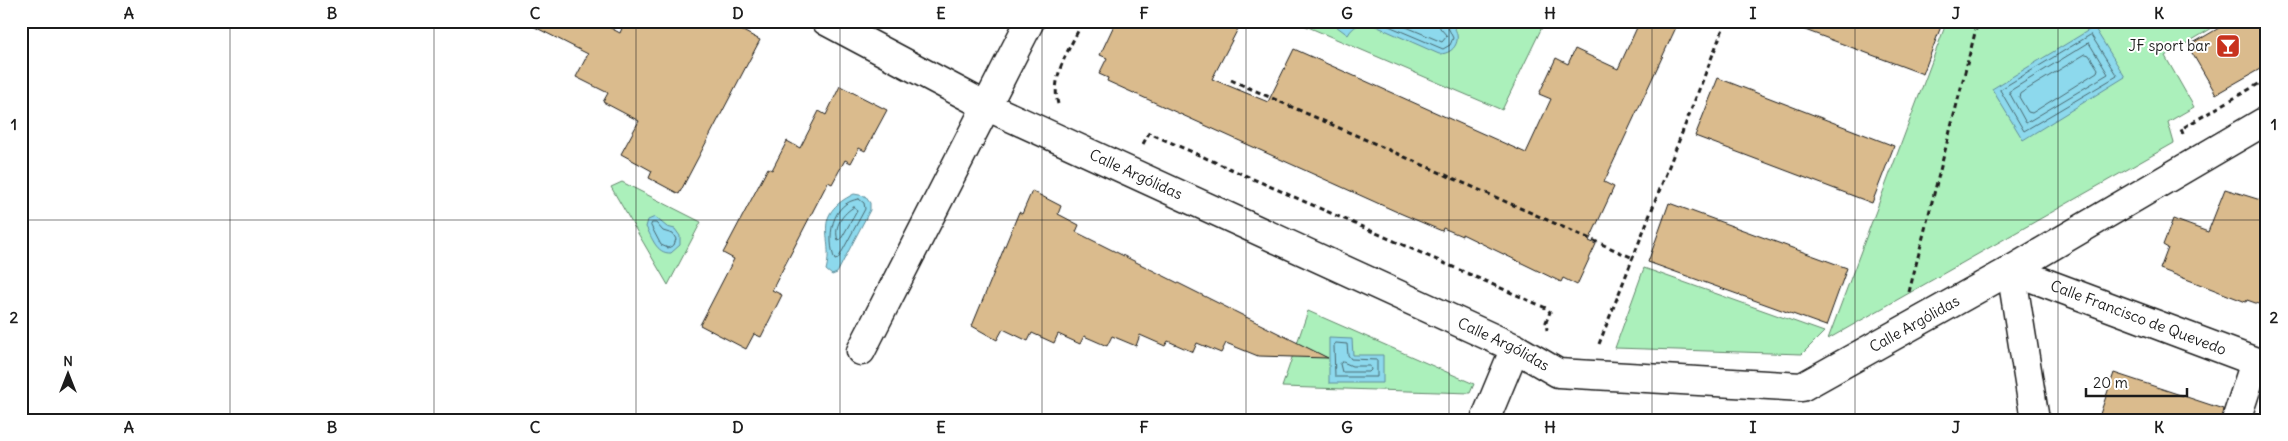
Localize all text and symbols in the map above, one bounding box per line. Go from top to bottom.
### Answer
text: A [124,3,134,23]
text: B [327,3,338,23]
text: C [530,3,541,23]
text: D [732,3,744,23]
text: E [936,3,946,23]
text: F [1139,3,1149,23]
text: G [1341,3,1353,23]
text: H [1544,3,1556,23]
text: I [1750,3,1757,23]
text: J [1952,3,1961,23]
text: K [2154,3,2164,23]
bar icon: JF sport bar [2215,33,2241,59]
place label: JF sport bar [2129,36,2210,55]
text: 1 [11,114,17,134]
text: 1 [2271,114,2277,134]
street label: Calle Argólidas [1087,145,1186,204]
street label: Calle Francisco de Quevedo [2048,276,2229,359]
street label: Calle Argólidas [1866,291,1963,356]
text: 2 [10,307,19,327]
text: 2 [2270,307,2279,327]
street label: Calle Argólidas [1455,313,1553,375]
north arrow [42,348,92,398]
text: N [63,352,73,370]
scale bar [2086,366,2187,398]
text: 20 m [2093,373,2128,392]
text: A [124,417,134,437]
text: B [327,417,338,437]
text: C [530,417,541,437]
text: D [732,417,744,437]
text: E [936,417,946,437]
text: F [1139,417,1149,437]
text: G [1341,417,1353,437]
text: H [1544,417,1556,437]
text: I [1750,417,1757,437]
text: J [1952,417,1961,437]
text: K [2154,417,2164,437]

